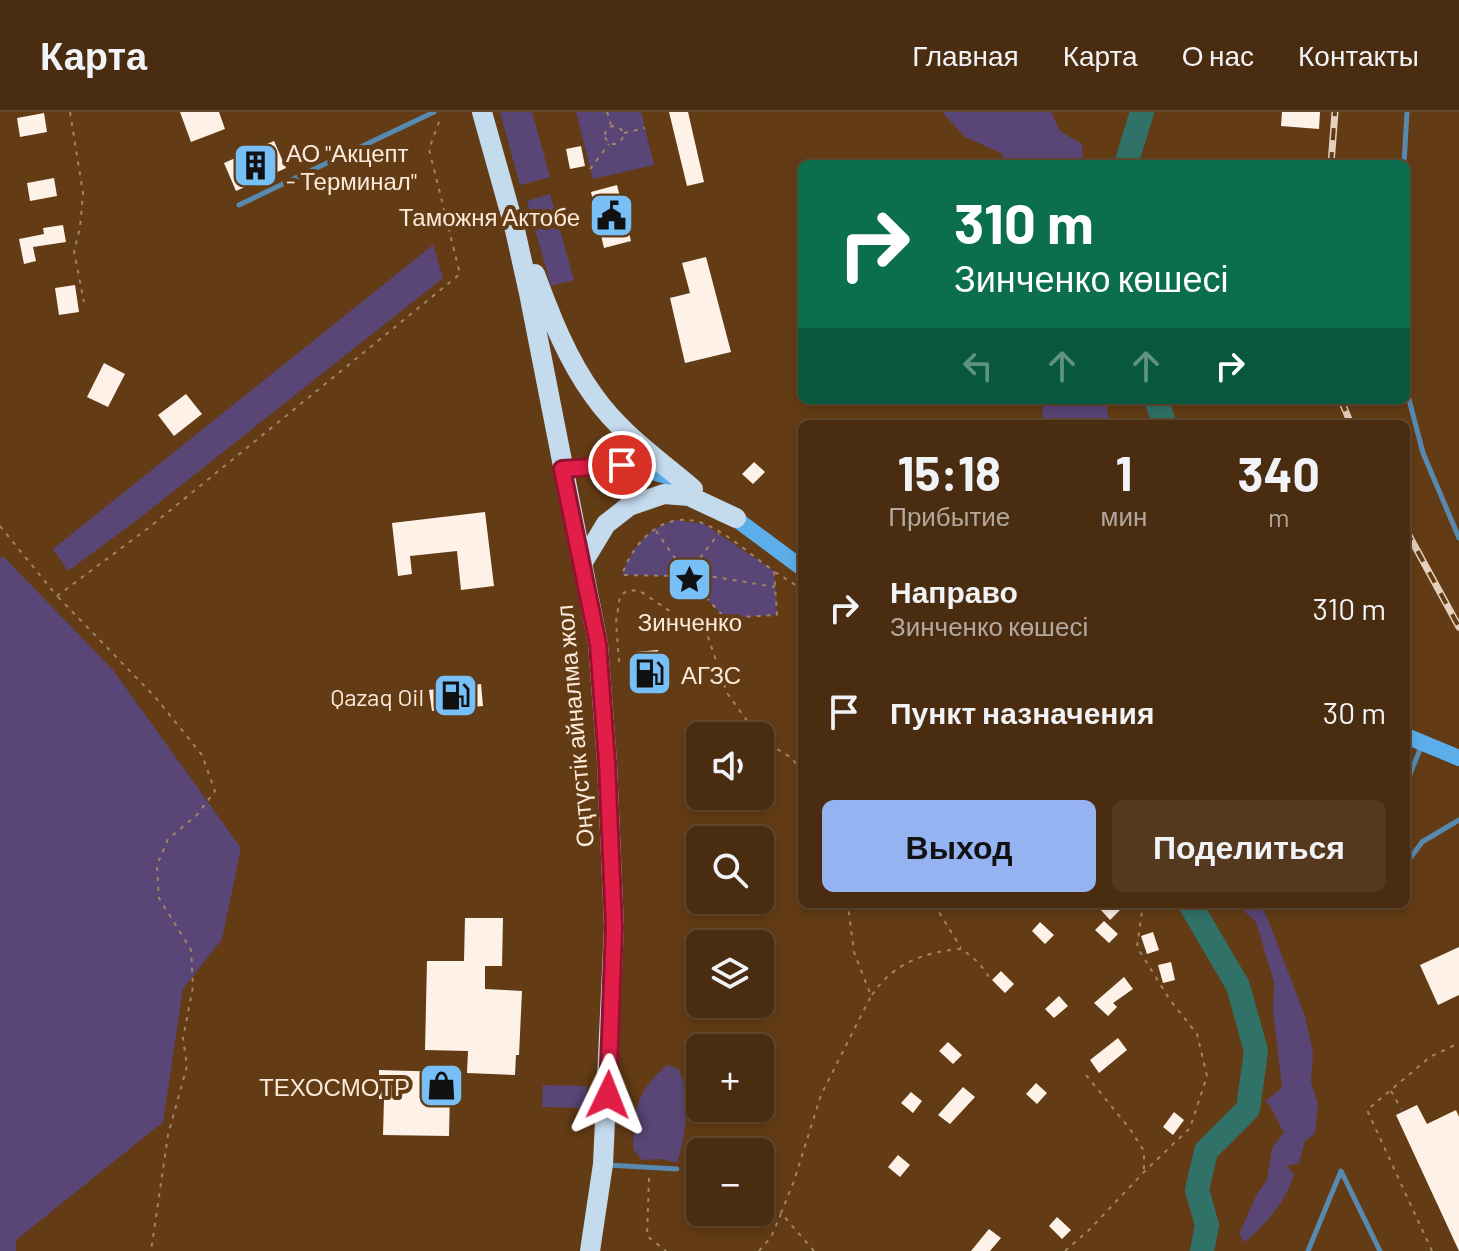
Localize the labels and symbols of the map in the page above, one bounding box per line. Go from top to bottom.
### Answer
place label: АО "Акцепт - Терминал" [286,138,417,195]
building icon: АО "Акцепт - Терминал" [231,142,279,190]
public building icon: Таможня Актобе [587,192,635,240]
place label: Таможня Актобе [399,202,580,231]
pin [588,431,656,499]
place icon: Зинченко [666,555,714,603]
street label: Оңтүстік айналма жол [549,603,599,849]
place label: Зинченко [638,607,742,636]
fuel station icon: АГЗС [626,650,674,698]
place label: АГЗС [681,660,741,689]
fuel station icon: Qazaq Oil [431,672,479,720]
place label: Qazaq Oil [331,682,424,711]
position arrow [566,1053,650,1137]
shop icon: ТЕХОСМОТР [417,1062,465,1110]
place label: ТЕХОСМОТР [259,1072,410,1101]

